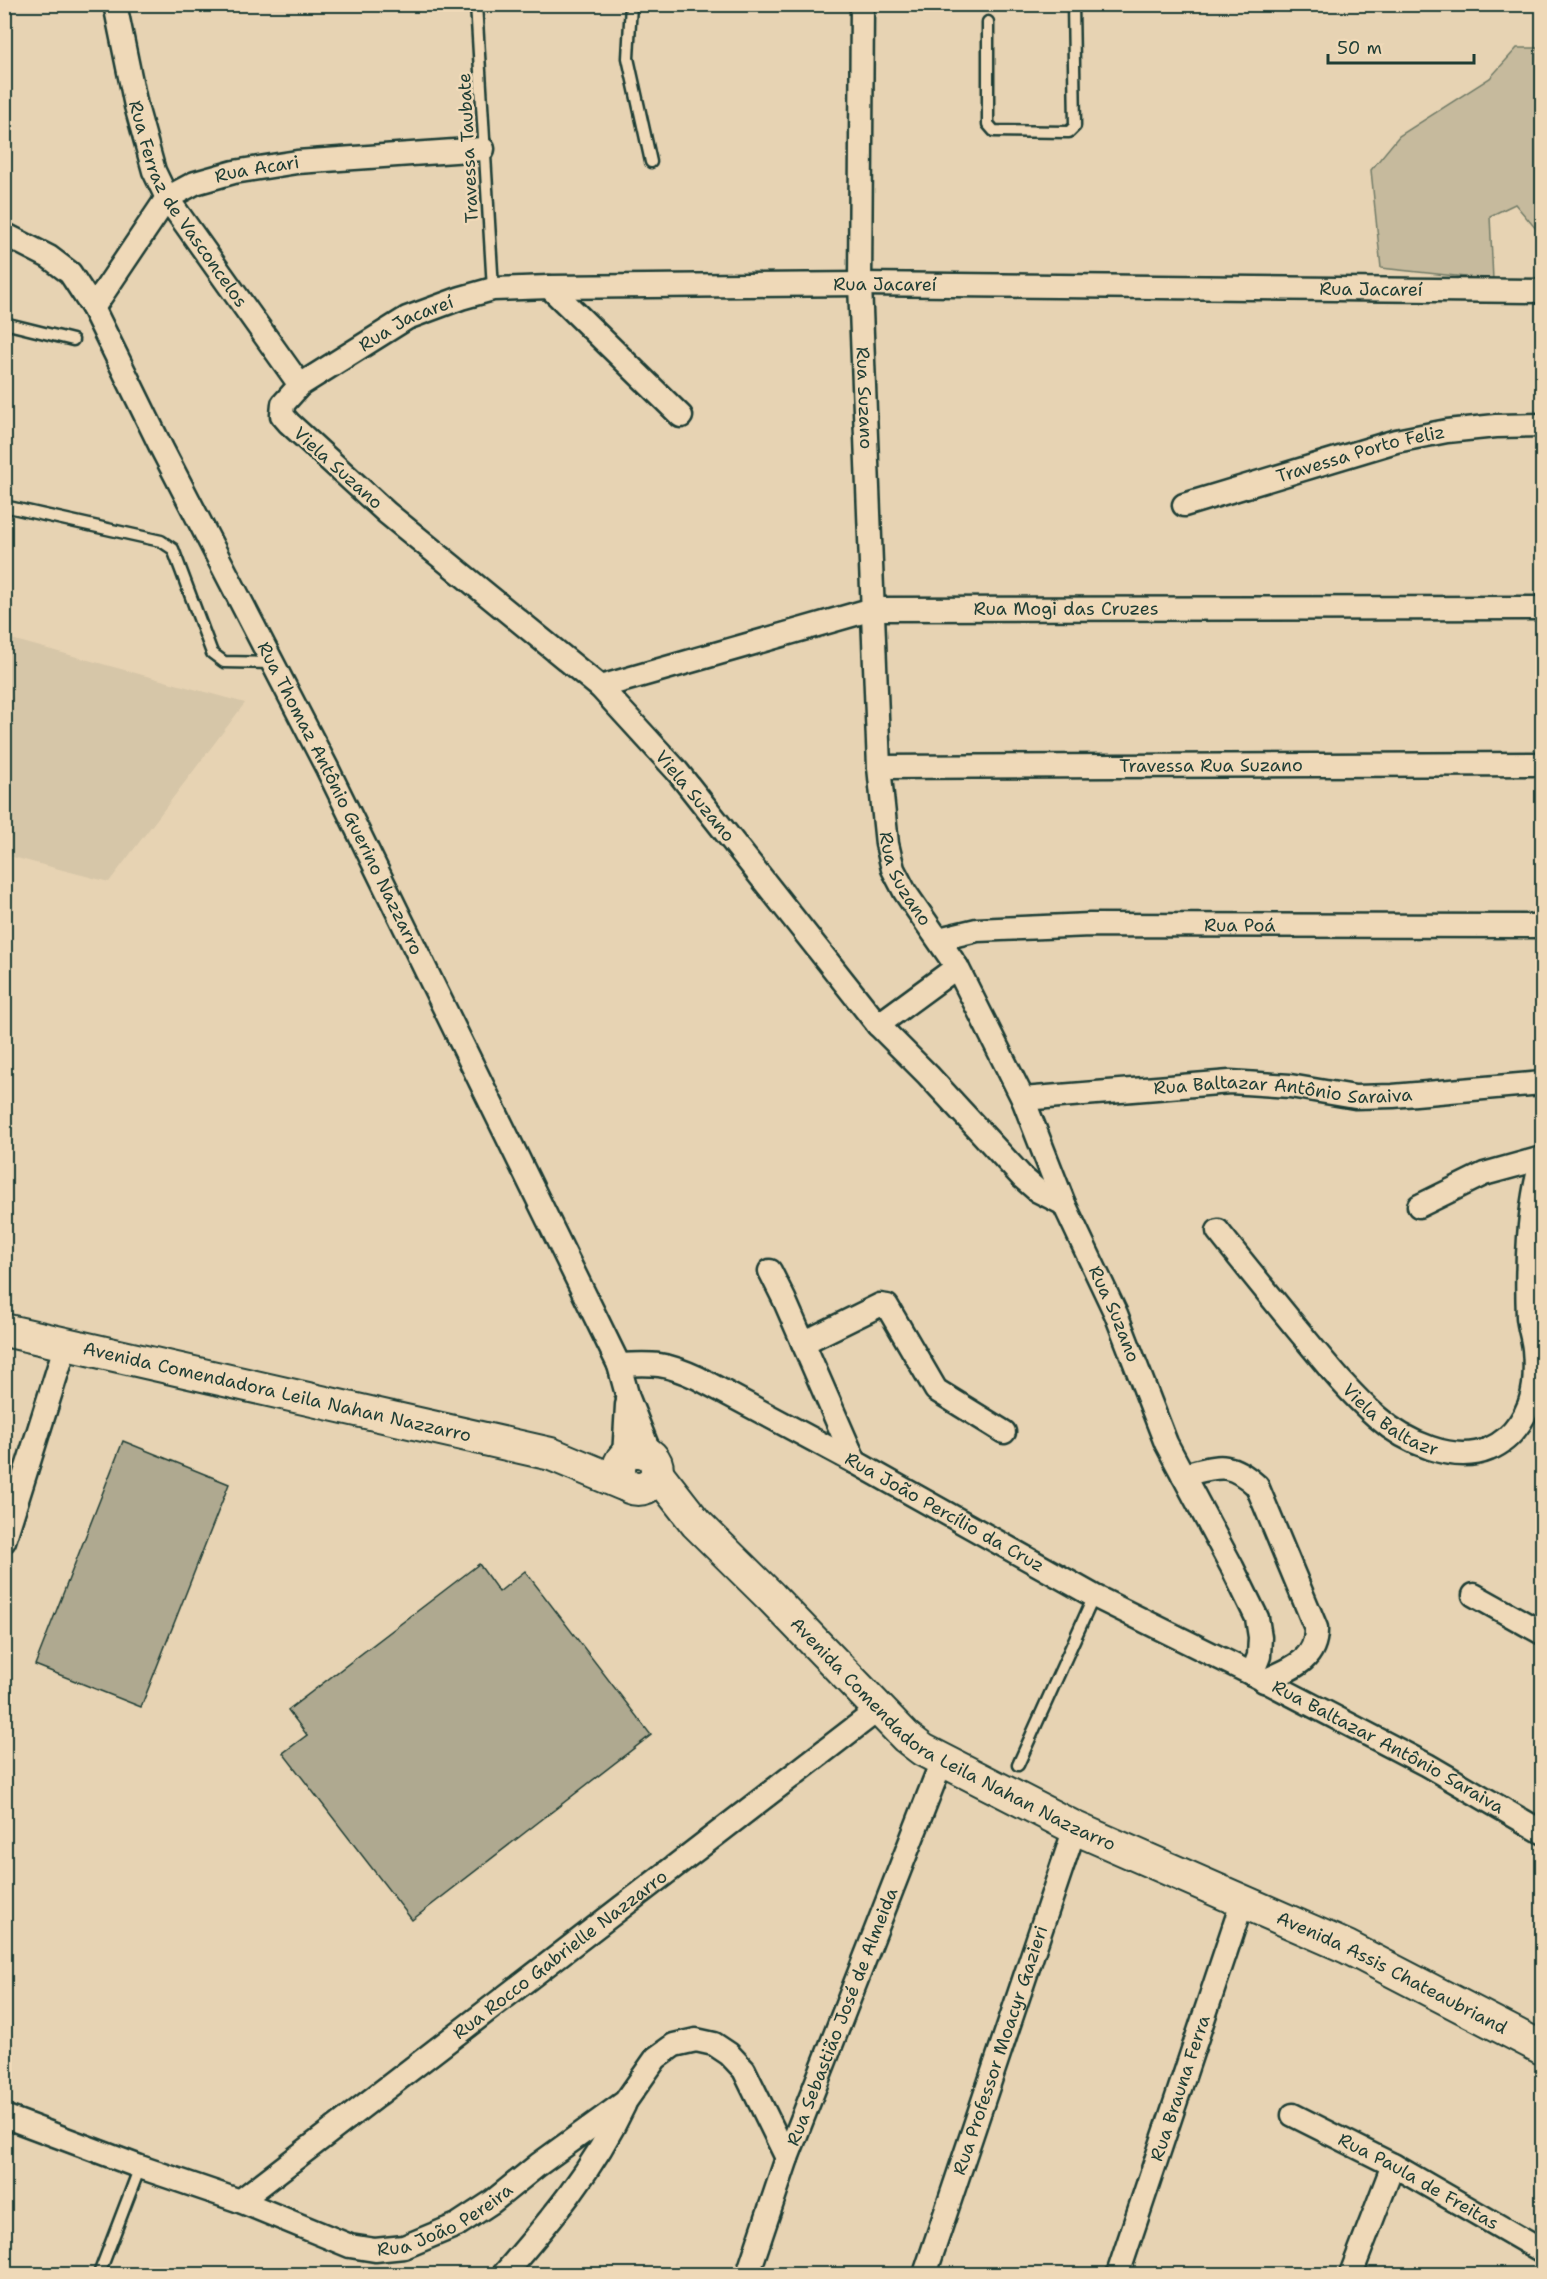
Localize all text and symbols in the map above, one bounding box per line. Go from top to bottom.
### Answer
scale bar [1328,27,1474,65]
text: 50 m [1337,36,1382,60]
street label: Travessa Taubate [452,72,484,224]
street label: Rua Ferraz de Vasconcelos [123,98,253,312]
street label: Rua Acari [212,150,301,189]
street label: Rua Jacareí [833,272,937,297]
street label: Rua Jacareí [1319,277,1423,302]
street label: Rua Jacareí [354,290,457,357]
street label: Rua Suzano [850,346,878,450]
street label: Travessa Porto Feliz [1273,420,1447,488]
street label: Viela Suzano [288,421,388,515]
street label: Rua Mogi das Cruzes [974,597,1159,621]
street label: Rua Thomaz Antônio Guerino Nazzarro [252,638,429,959]
street label: Viela Suzano [650,745,740,847]
street label: Travessa Rua Suzano [1119,753,1303,778]
street label: Rua Suzano [874,831,937,931]
street label: Rua Poá [1204,913,1276,937]
street label: Rua Baltazar Antônio Saraiva [1153,1070,1413,1109]
street label: Rua Suzano [1083,1262,1145,1366]
street label: Avenida Comendadora Leila Nahan Nazzarro [81,1336,474,1448]
street label: Viela Baltazr [1337,1378,1441,1462]
street label: Rua João Percílio da Cruz [841,1447,1049,1578]
street label: Avenida Comendadora Leila Nahan Nazzarro [785,1612,1119,1856]
street label: Rua Baltazar Antônio Saraiva [1268,1675,1508,1819]
street label: Rua Rocco Gabrielle Nazzarro [448,1864,672,2045]
street label: Rua Sebastião José de Almeida [781,1884,903,2149]
street label: Avenida Assis Chateaubriand [1273,1906,1511,2040]
street label: Rua Professor Moacyr Gazieri [947,1923,1053,2178]
street label: Rua Brauna Ferra [1145,2012,1216,2164]
street label: Rua Paula de Freitas [1334,2127,1503,2236]
street label: Rua João Pereira [376,2178,518,2262]

